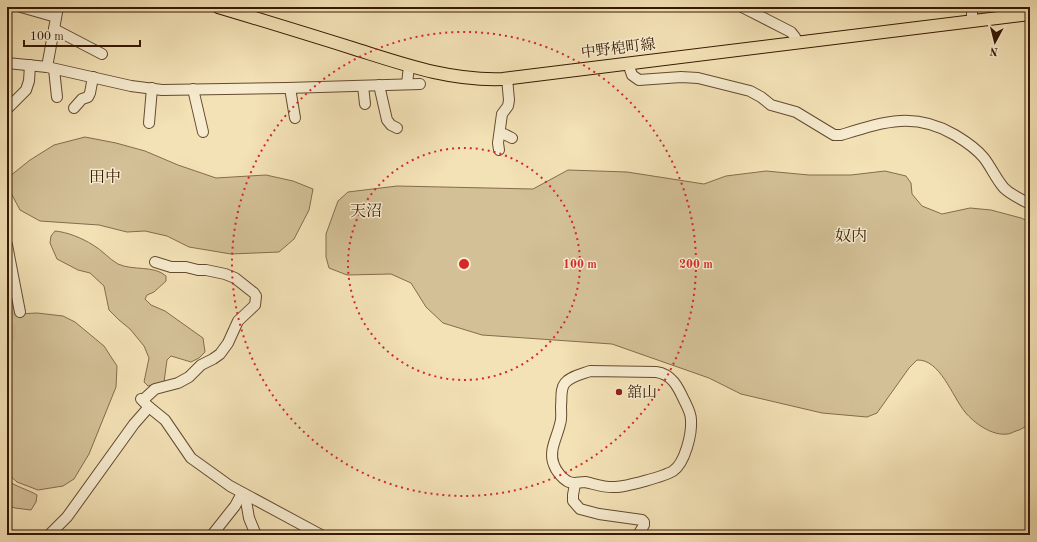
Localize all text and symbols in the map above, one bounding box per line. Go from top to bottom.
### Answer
scale bar [24,22,140,48]
north arrow [975,22,1015,62]
text: 100 m [30,31,64,43]
street label: 中野梍町線 [580,35,656,62]
text: N [989,44,999,56]
district label: 田中 [89,168,121,186]
district label: 天沼 [350,202,382,220]
district label: 奴内 [835,227,867,245]
centre of rings [457,257,471,271]
text: 100 m [563,259,597,271]
text: 200 m [679,259,713,271]
place label: 舘山 [627,384,657,401]
marker: 舘山 [614,387,624,397]

